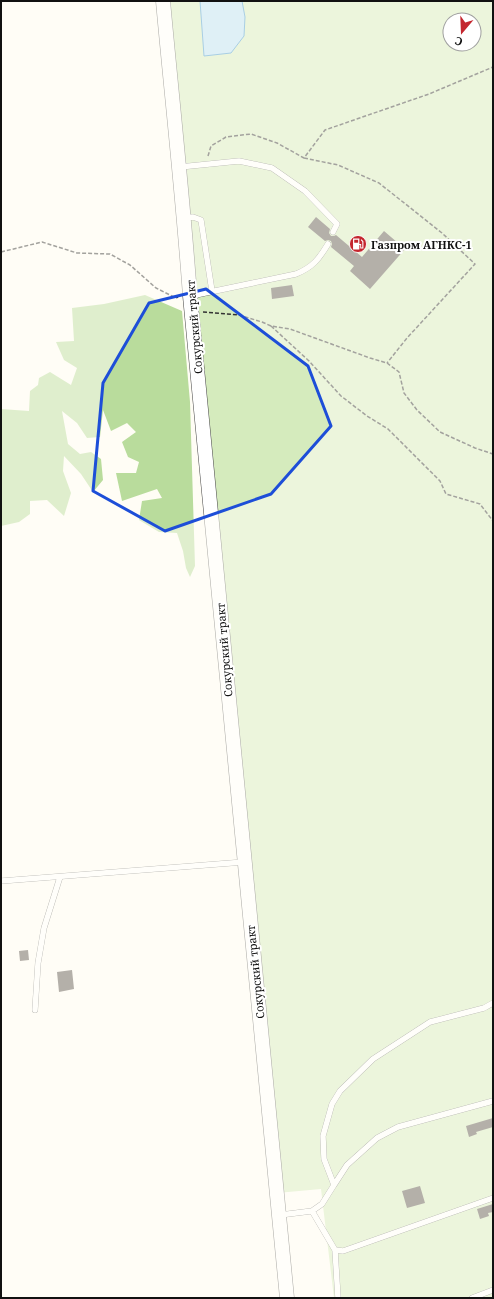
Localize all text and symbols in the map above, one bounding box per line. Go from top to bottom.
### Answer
north arrow [442,12,482,52]
text: С [453,34,464,50]
fuel station icon: Газпром АГНКС-1 [348,234,368,254]
place label: Газпром АГНКС-1 [371,237,472,252]
street label: Сокурский тракт [182,279,206,374]
street label: Сокурский тракт [212,602,236,697]
street label: Сокурский тракт [243,924,267,1020]

